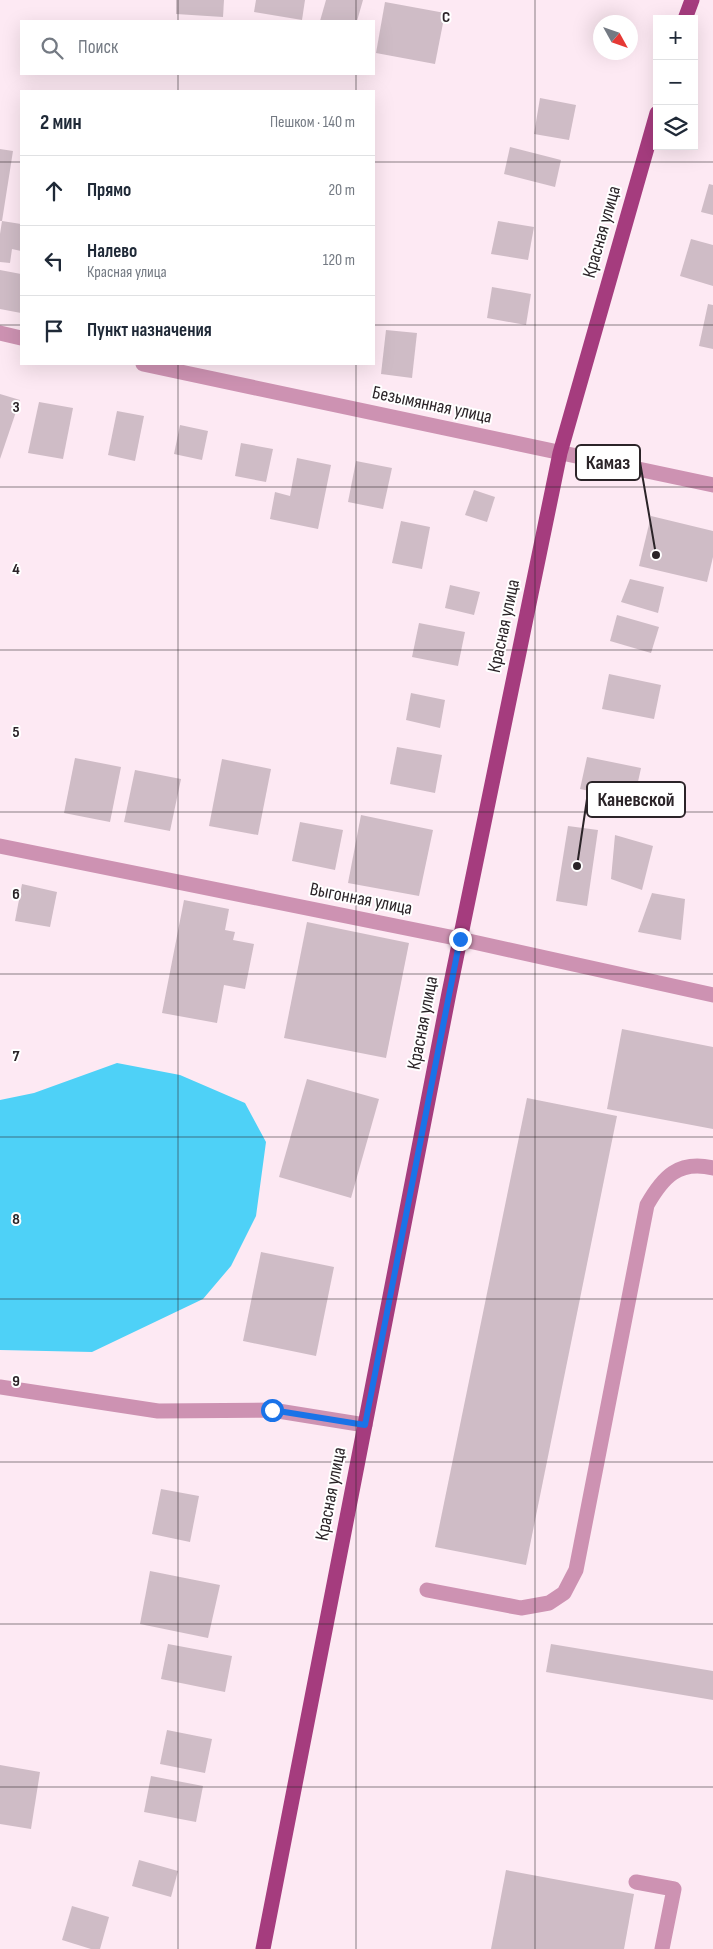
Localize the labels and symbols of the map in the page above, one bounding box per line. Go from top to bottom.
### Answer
text: C [442,8,450,27]
north arrow [593,15,638,60]
street label: Красная улица [578,183,626,281]
street label: Безымянная улица [370,381,494,429]
text: 3 [12,398,20,417]
callout: Камаз [576,445,640,480]
text: Камаз [586,451,630,475]
text: 4 [12,560,20,579]
street label: Красная улица [483,577,525,675]
text: 5 [12,723,20,742]
callout: Каневской [587,782,685,817]
text: Каневской [597,788,675,812]
street label: Выгонная улица [308,878,414,920]
text: 6 [12,885,20,904]
route end [449,928,472,951]
street label: Красная улица [403,974,443,1072]
text: 7 [13,1047,20,1066]
text: 8 [12,1210,20,1229]
text: 9 [12,1372,20,1391]
route start [261,1399,284,1422]
street label: Красная улица [311,1445,351,1543]

